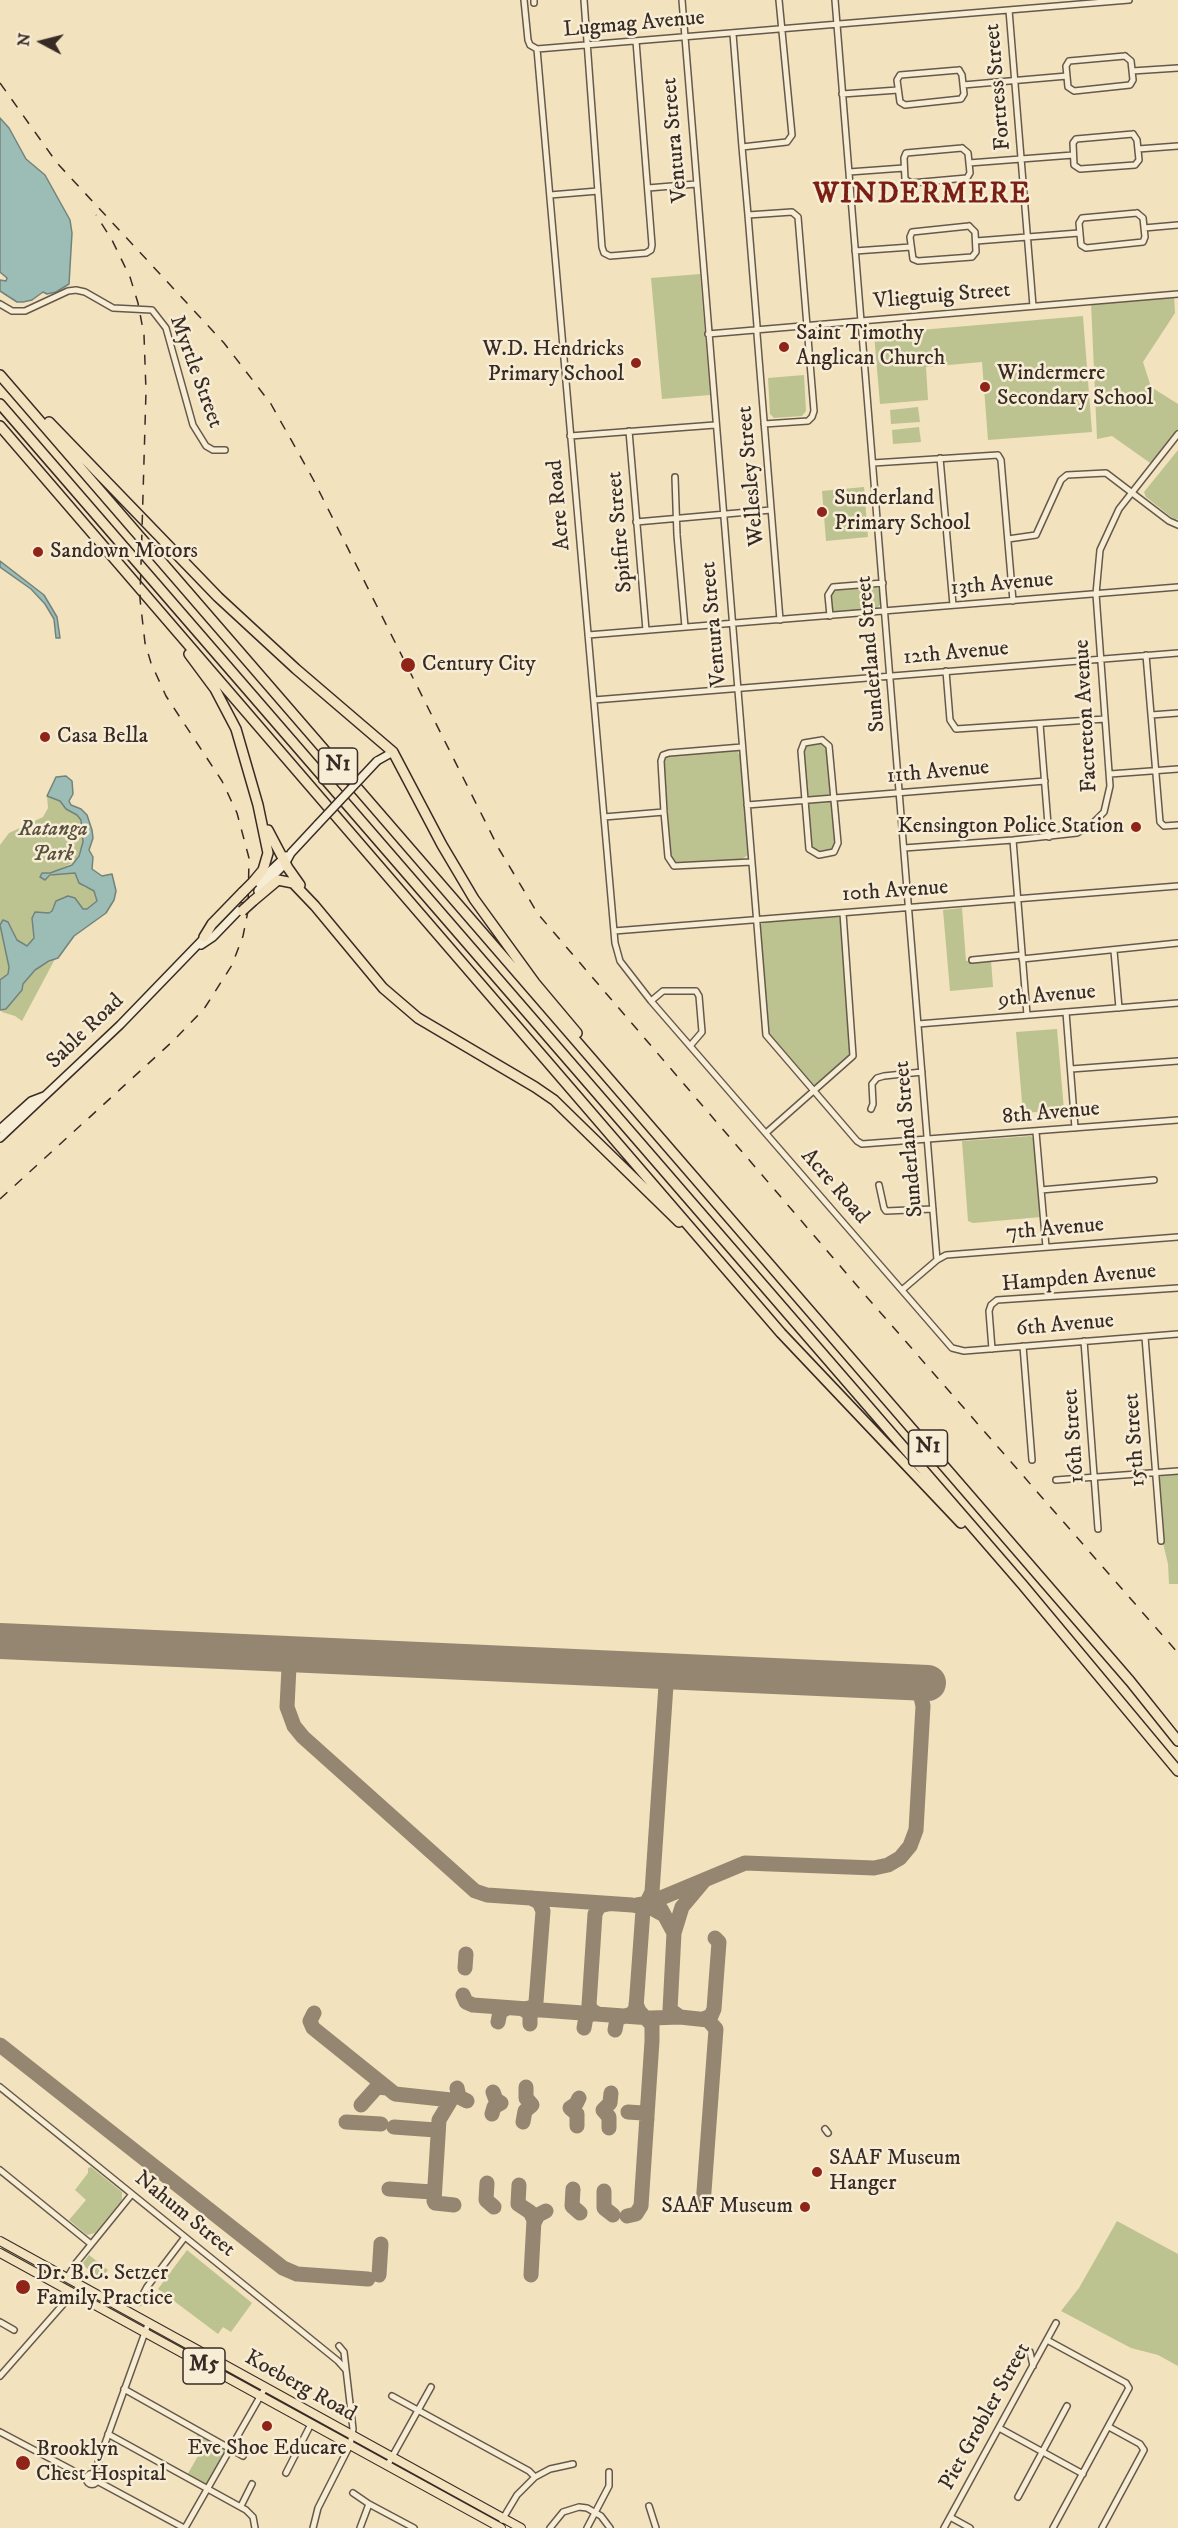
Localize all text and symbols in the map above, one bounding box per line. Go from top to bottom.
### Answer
street label: Lugmag Avenue [562,6,706,44]
north arrow [12,12,72,72]
street label: Fortress Street [980,22,1018,152]
text: N [13,32,35,48]
street label: Ventura Street [657,76,695,204]
district label: WINDERMERE [813,179,1031,213]
street label: Vliegtuig Street [873,278,1011,316]
street label: Myrtle Street [162,312,228,432]
place label: Saint Timothy Anglican Church [796,321,945,372]
place label: W.D. Hendricks Primary School [482,337,624,388]
marker: Saint Timothy Anglican Church [777,340,791,354]
marker: W.D. Hendricks Primary School [629,356,643,370]
place label: Windermere Secondary School [997,361,1153,412]
marker: Windermere Secondary School [978,380,992,394]
street label: Wellesley Street [733,405,771,547]
street label: Acre Road [543,458,577,552]
street label: Spitfire Street [603,470,639,594]
place label: Sunderland Primary School [834,486,970,538]
marker: Sunderland Primary School [815,505,829,519]
place label: Sandown Motors [50,539,198,565]
marker: Sandown Motors [31,545,45,559]
street label: Ventura Street [696,560,734,688]
street label: 13th Avenue [950,567,1054,603]
street label: Sunderland Street [852,575,892,733]
street label: 12th Avenue [902,636,1010,672]
street label: Factreton Avenue [1070,639,1104,793]
place label: Century City [422,652,536,678]
marker: Century City [399,656,417,674]
place label: Casa Bella [57,724,148,750]
marker: Casa Bella [38,730,52,744]
road number: N1 [318,748,358,784]
street label: 11th Avenue [886,755,990,791]
place label: Kensington Police Station [898,814,1124,840]
park label: Ratanga Park [18,817,88,868]
marker: Kensington Police Station [1129,820,1143,834]
street label: 10th Avenue [841,875,949,909]
street label: 9th Avenue [997,980,1097,1014]
street label: Sable Road [42,989,130,1075]
street label: Sunderland Street [890,1060,930,1218]
street label: 8th Avenue [1001,1097,1101,1131]
street label: Acre Road [794,1144,874,1230]
street label: 7th Avenue [1005,1213,1105,1247]
street label: Hampden Avenue [1001,1259,1157,1299]
street label: 6th Avenue [1015,1309,1115,1343]
street label: 16th Street [1059,1388,1091,1484]
street label: 15th Street [1120,1392,1152,1488]
road number: N1 [908,1430,948,1466]
place label: SAAF Museum Hanger [829,2146,961,2198]
marker: SAAF Museum Hanger [810,2165,824,2179]
street label: Nahum Street [128,2166,240,2264]
place label: SAAF Museum [661,2194,793,2220]
marker: SAAF Museum [798,2200,812,2214]
place label: Dr. B.C. Setzer Family Practice [36,2261,173,2312]
marker: Dr. B.C. Setzer Family Practice [14,2278,32,2296]
street label: Piet Grobler Street [935,2339,1037,2495]
street label: Koeberg Road [240,2345,360,2429]
road number: M5 [183,2348,225,2384]
marker: Eve Shoe Educare [260,2419,274,2433]
place label: Eve Shoe Educare [187,2436,347,2462]
place label: Brooklyn Chest Hospital [36,2437,166,2488]
marker: Brooklyn Chest Hospital [14,2454,32,2472]

